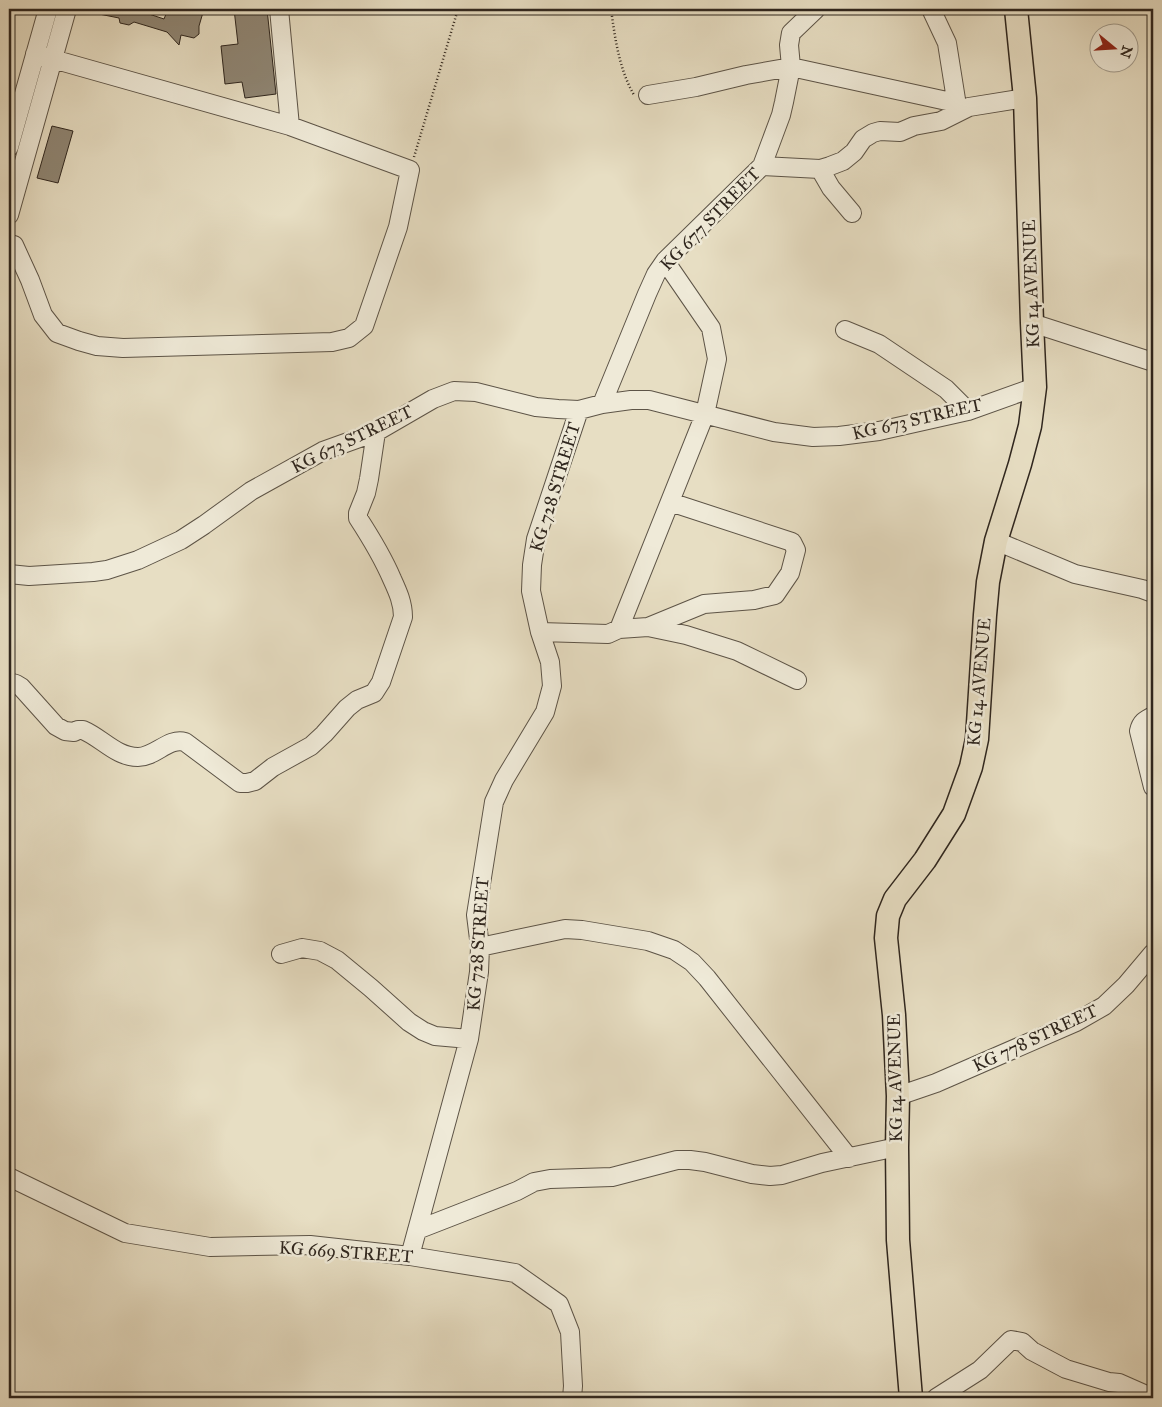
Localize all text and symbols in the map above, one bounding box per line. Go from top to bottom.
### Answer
north arrow [1090,22,1140,72]
text: N [1116,44,1136,60]
street label: KG 677 STREET [655,163,765,275]
street label: KG 14 AVENUE [1018,219,1044,349]
street label: KG 673 STREET [850,393,984,445]
street label: KG 673 STREET [288,400,416,478]
street label: KG 728 STREET [525,419,585,555]
street label: KG 14 AVENUE [962,617,996,747]
street label: KG 728 STREET [462,876,494,1012]
street label: KG 778 STREET [969,999,1101,1077]
street label: KG 14 AVENUE [883,1013,907,1143]
street label: KG 669 STREET [278,1236,414,1268]

